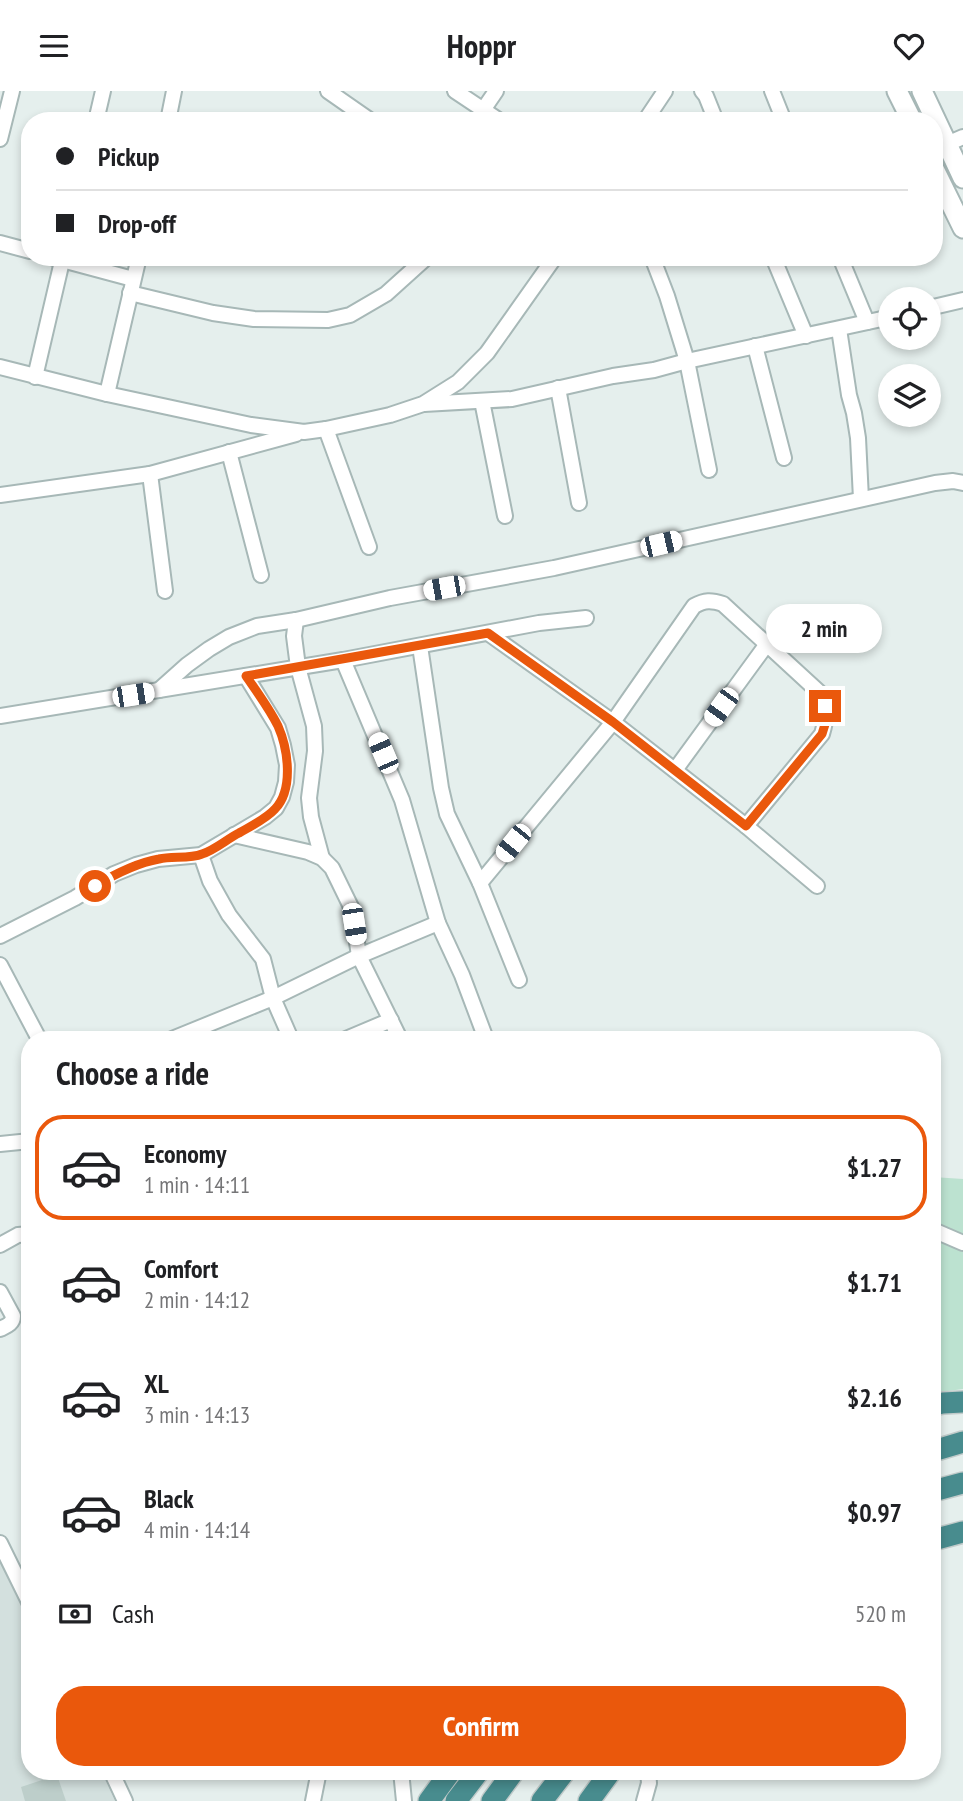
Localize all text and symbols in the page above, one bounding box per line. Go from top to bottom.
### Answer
text: Hoppr [447,25,516,67]
icon: menu [35,27,73,65]
icon: heart [890,27,928,65]
text: Pickup [98,140,159,173]
text: Drop-off [98,207,176,240]
map controls [878,287,941,427]
button: locate [878,287,941,350]
button: layers [878,364,941,427]
car [639,529,684,559]
car [422,574,467,602]
callout: 2 min [767,605,883,653]
text: 2 min [801,614,847,643]
car [111,681,156,709]
car [701,684,742,730]
route end [809,690,841,722]
car [366,730,401,776]
car [492,820,535,866]
route start [79,870,111,902]
car [341,902,368,946]
text: Choose a ride [56,1052,209,1094]
icon: car [60,1136,123,1199]
text: Economy [144,1137,226,1170]
text: $1.27 [847,1151,902,1184]
text: 1 min · 14:11 [144,1170,250,1199]
icon: car [60,1251,123,1314]
text: Comfort [144,1252,218,1285]
text: $1.71 [847,1266,902,1299]
text: 2 min · 14:12 [144,1285,250,1314]
icon: car [60,1366,123,1429]
text: XL [144,1367,169,1400]
text: $2.16 [847,1381,902,1414]
text: 3 min · 14:13 [144,1400,250,1429]
icon: car [60,1481,123,1544]
text: Black [144,1482,194,1515]
text: $0.97 [847,1496,902,1529]
text: 4 min · 14:14 [144,1515,250,1544]
icon: cash [56,1595,94,1633]
text: Cash [112,1597,154,1630]
text: 520 m [855,1599,906,1628]
button: Confirm [56,1686,906,1766]

